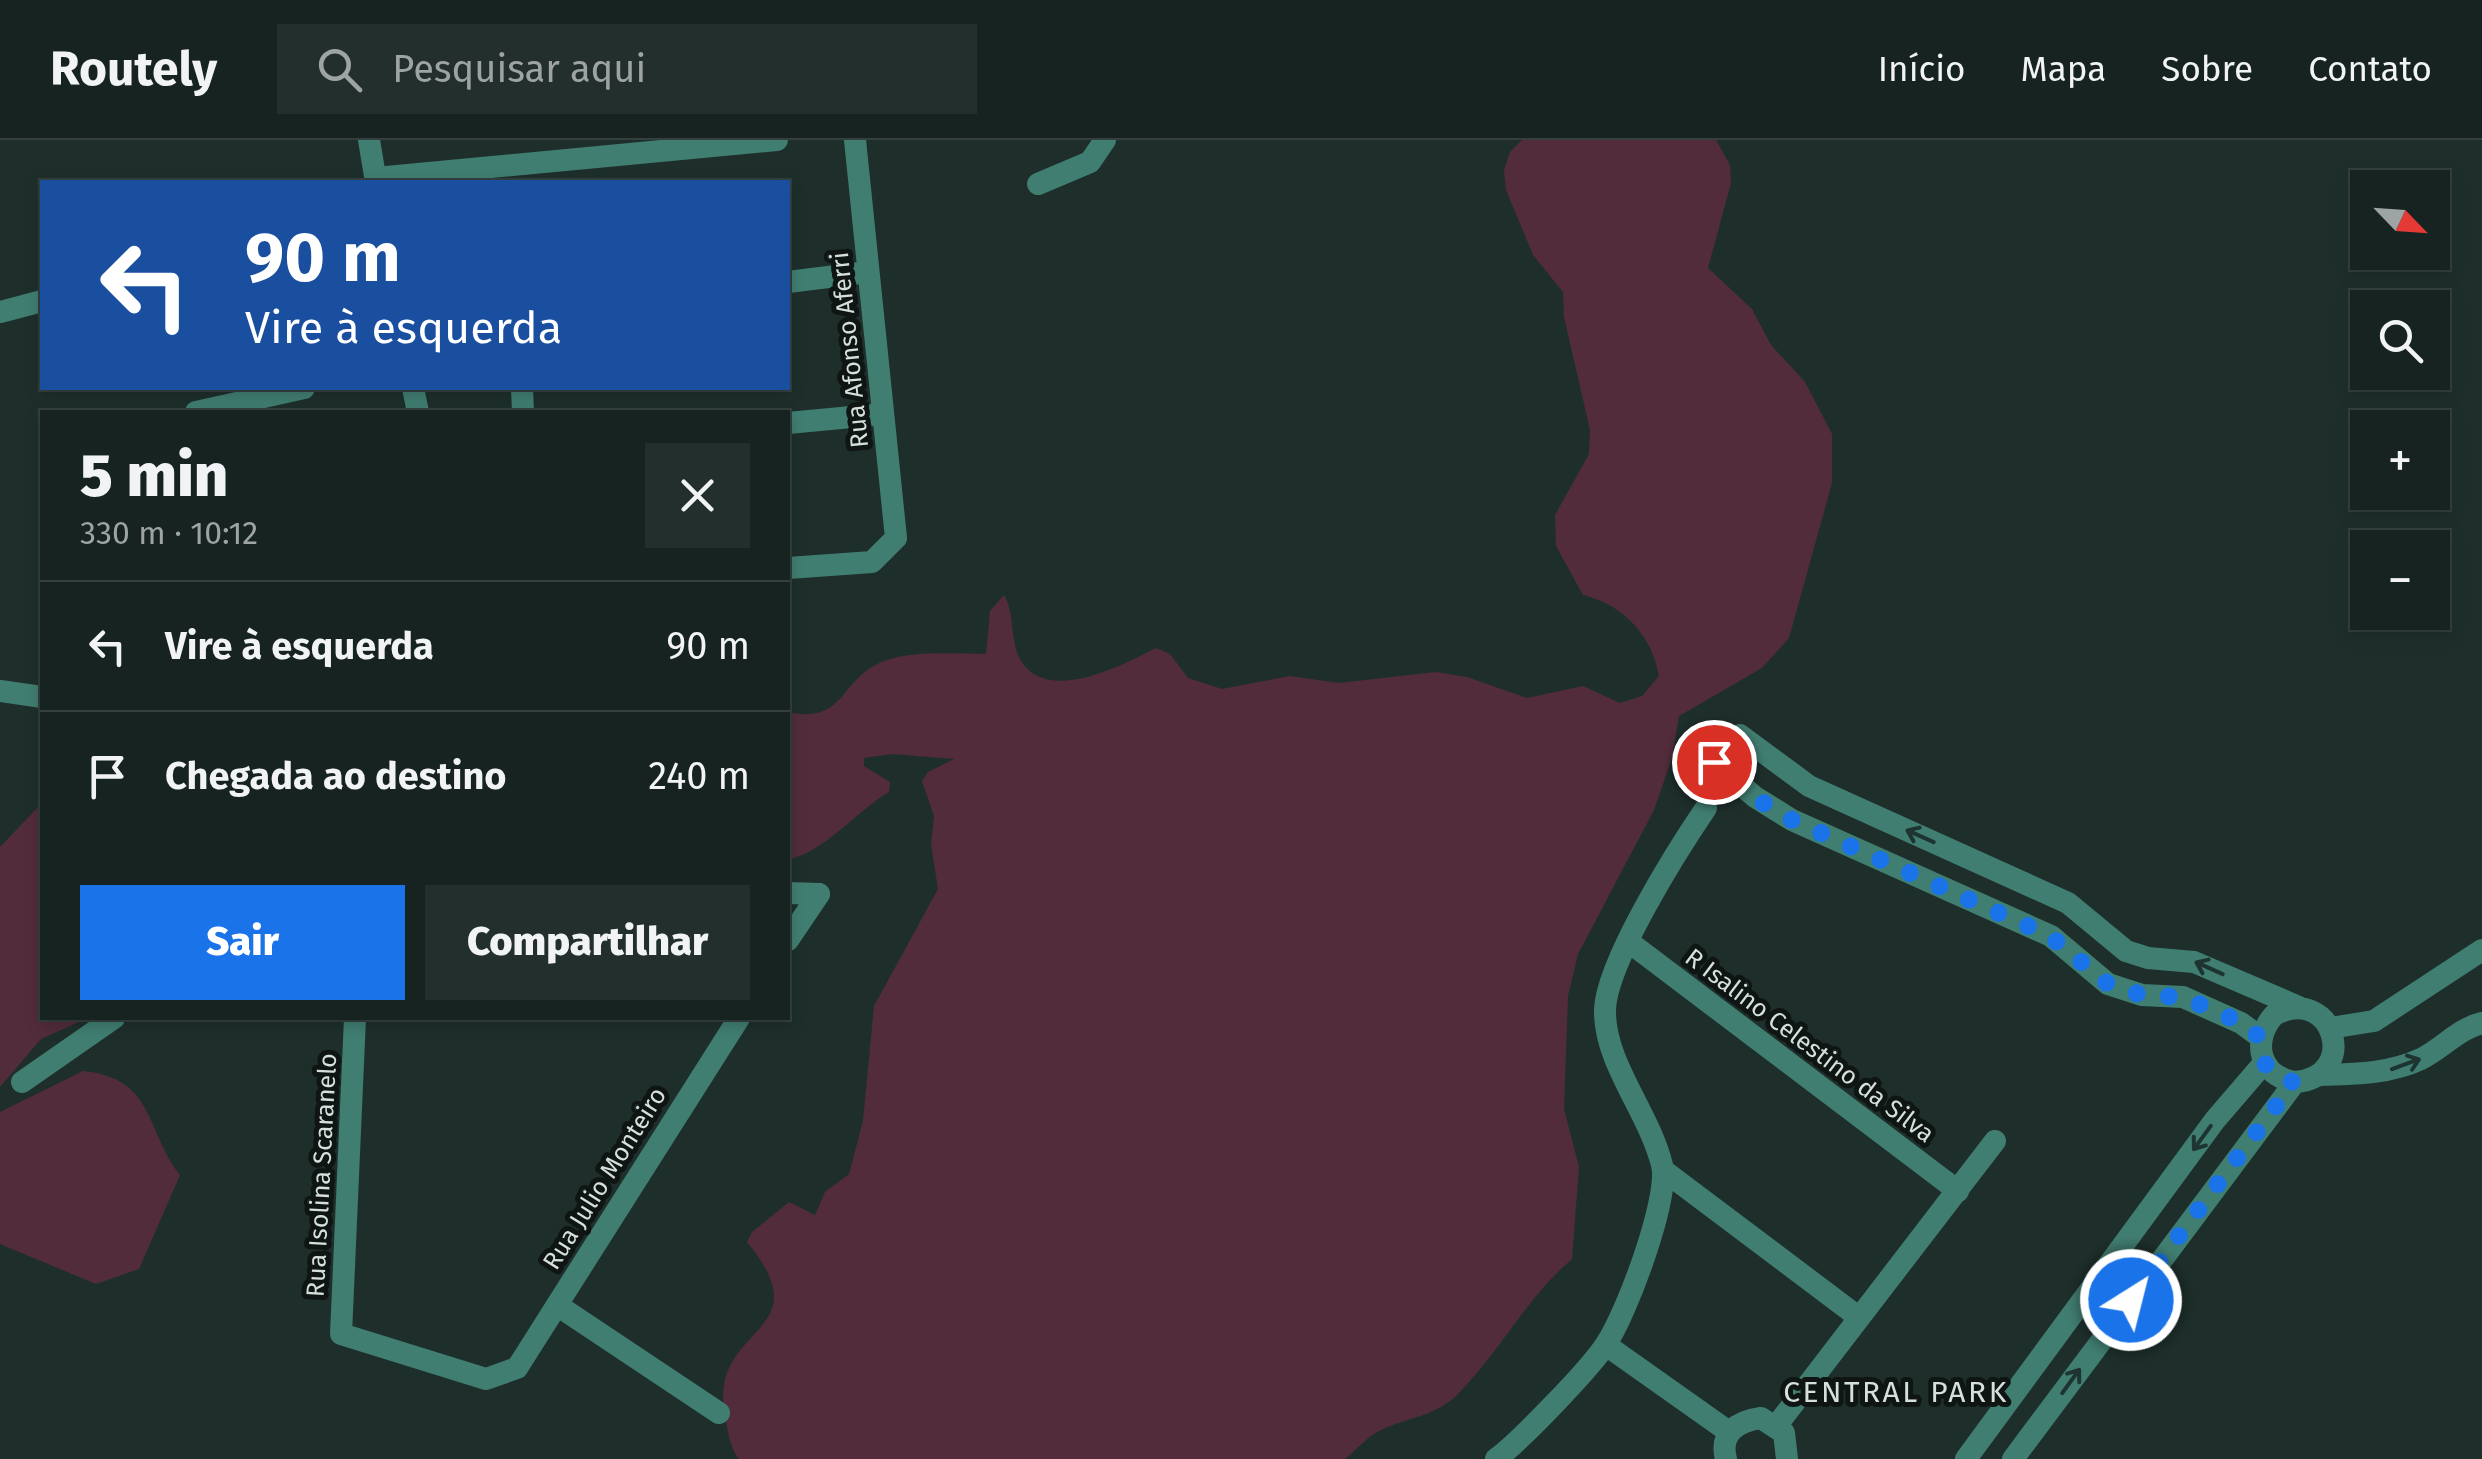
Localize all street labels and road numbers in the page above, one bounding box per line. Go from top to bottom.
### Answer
street label: Rua Afonso Aferri [825,250,875,449]
street label: R Isalino Celestino da Silva [1679,942,1940,1149]
street label: Rua Isolina Scaranelo [301,1052,343,1298]
street label: Rua Julio Monteiro [537,1082,673,1275]

